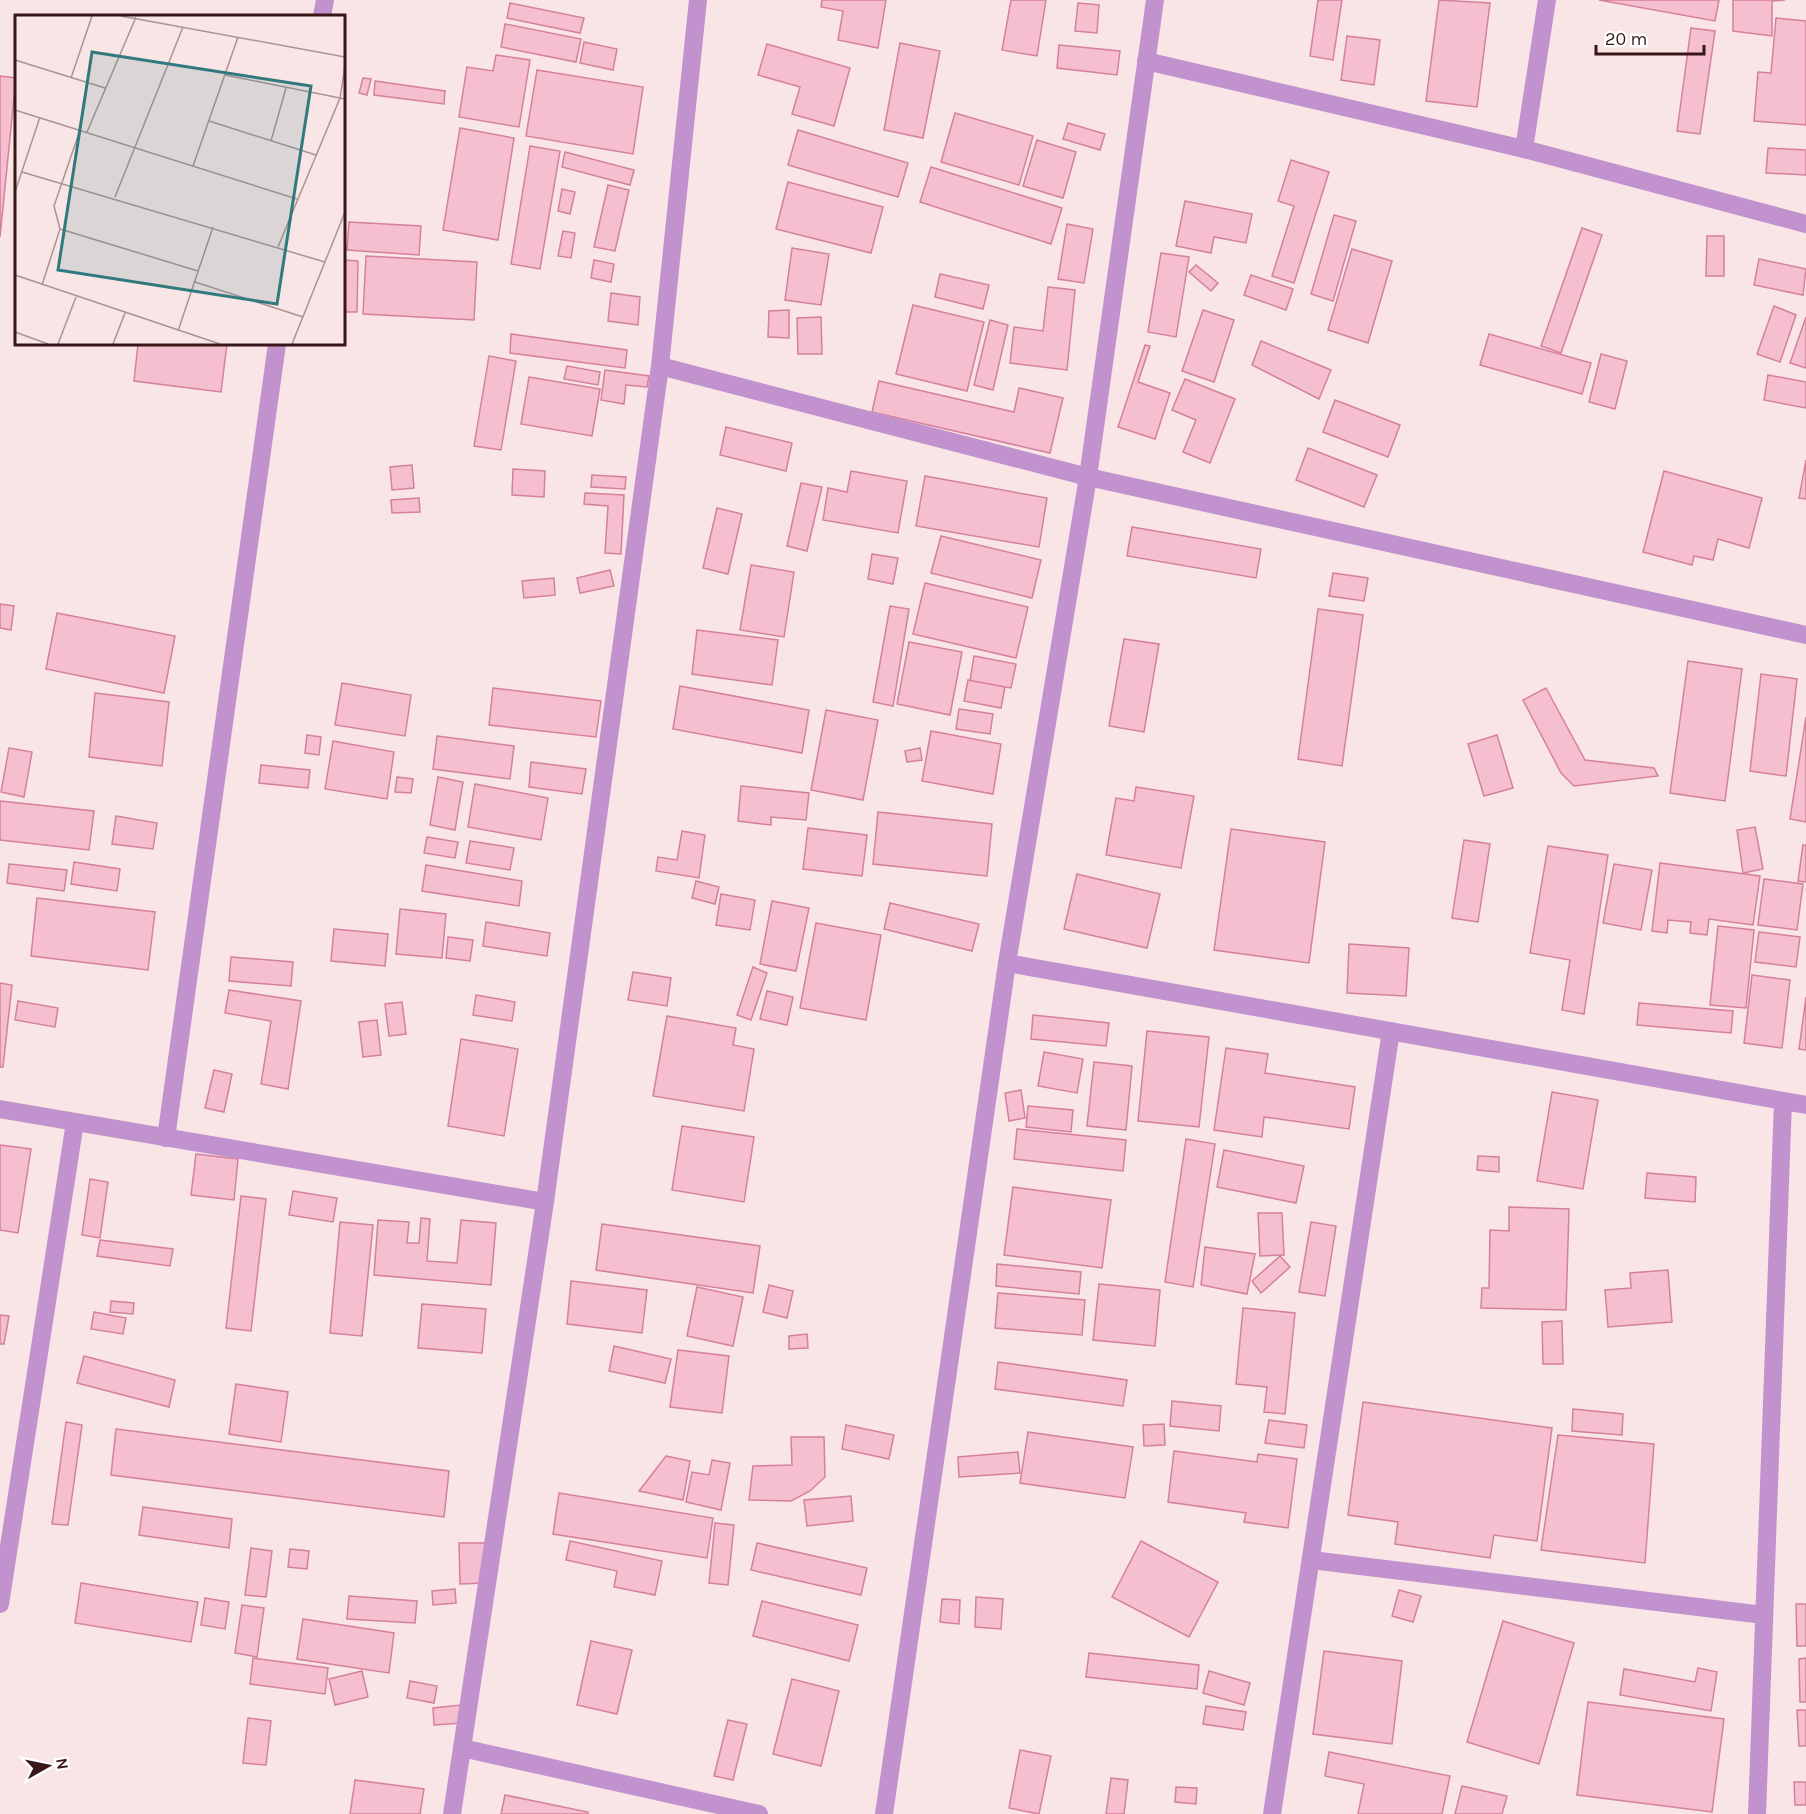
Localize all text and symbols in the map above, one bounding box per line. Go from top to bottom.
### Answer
inset map [15,15,345,345]
scale bar [1596,18,1704,56]
text: 20 m [1605,28,1647,50]
north arrow [18,1736,78,1796]
text: N [52,1757,73,1771]

